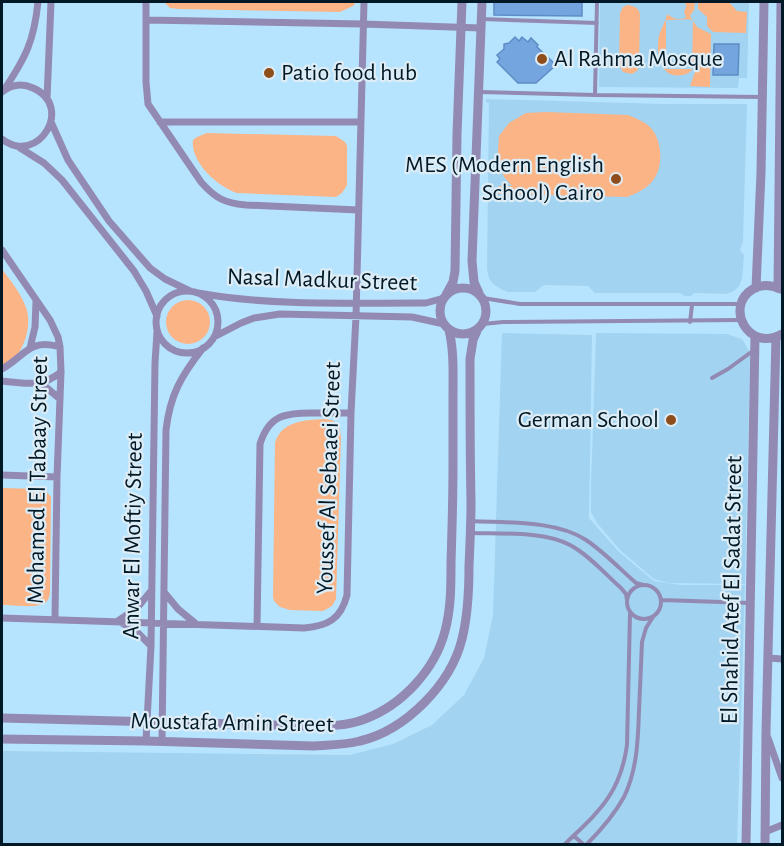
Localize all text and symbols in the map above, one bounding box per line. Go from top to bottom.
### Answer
place label: Al Rahma Mosque [554,47,723,71]
marker: Al Rahma Mosque [535,52,549,66]
place label: Patio food hub [281,61,417,85]
marker: Patio food hub [262,66,276,80]
place label: MES (Modern English School) Cairo [405,153,604,205]
marker: MES (Modern English School) Cairo [609,172,623,186]
street label: Nasal Madkur Street [227,265,418,295]
street label: Mohamed El Tabaay Street [24,356,52,604]
street label: Youssef Al Sebaaei Street [313,361,345,595]
place label: German School [518,408,659,432]
marker: German School [664,413,678,427]
street label: Anwar El Moftiy Street [119,432,147,640]
street label: El Shahid Atef El Sadat Street [718,455,746,725]
street label: Moustafa Amin Street [130,709,334,737]

